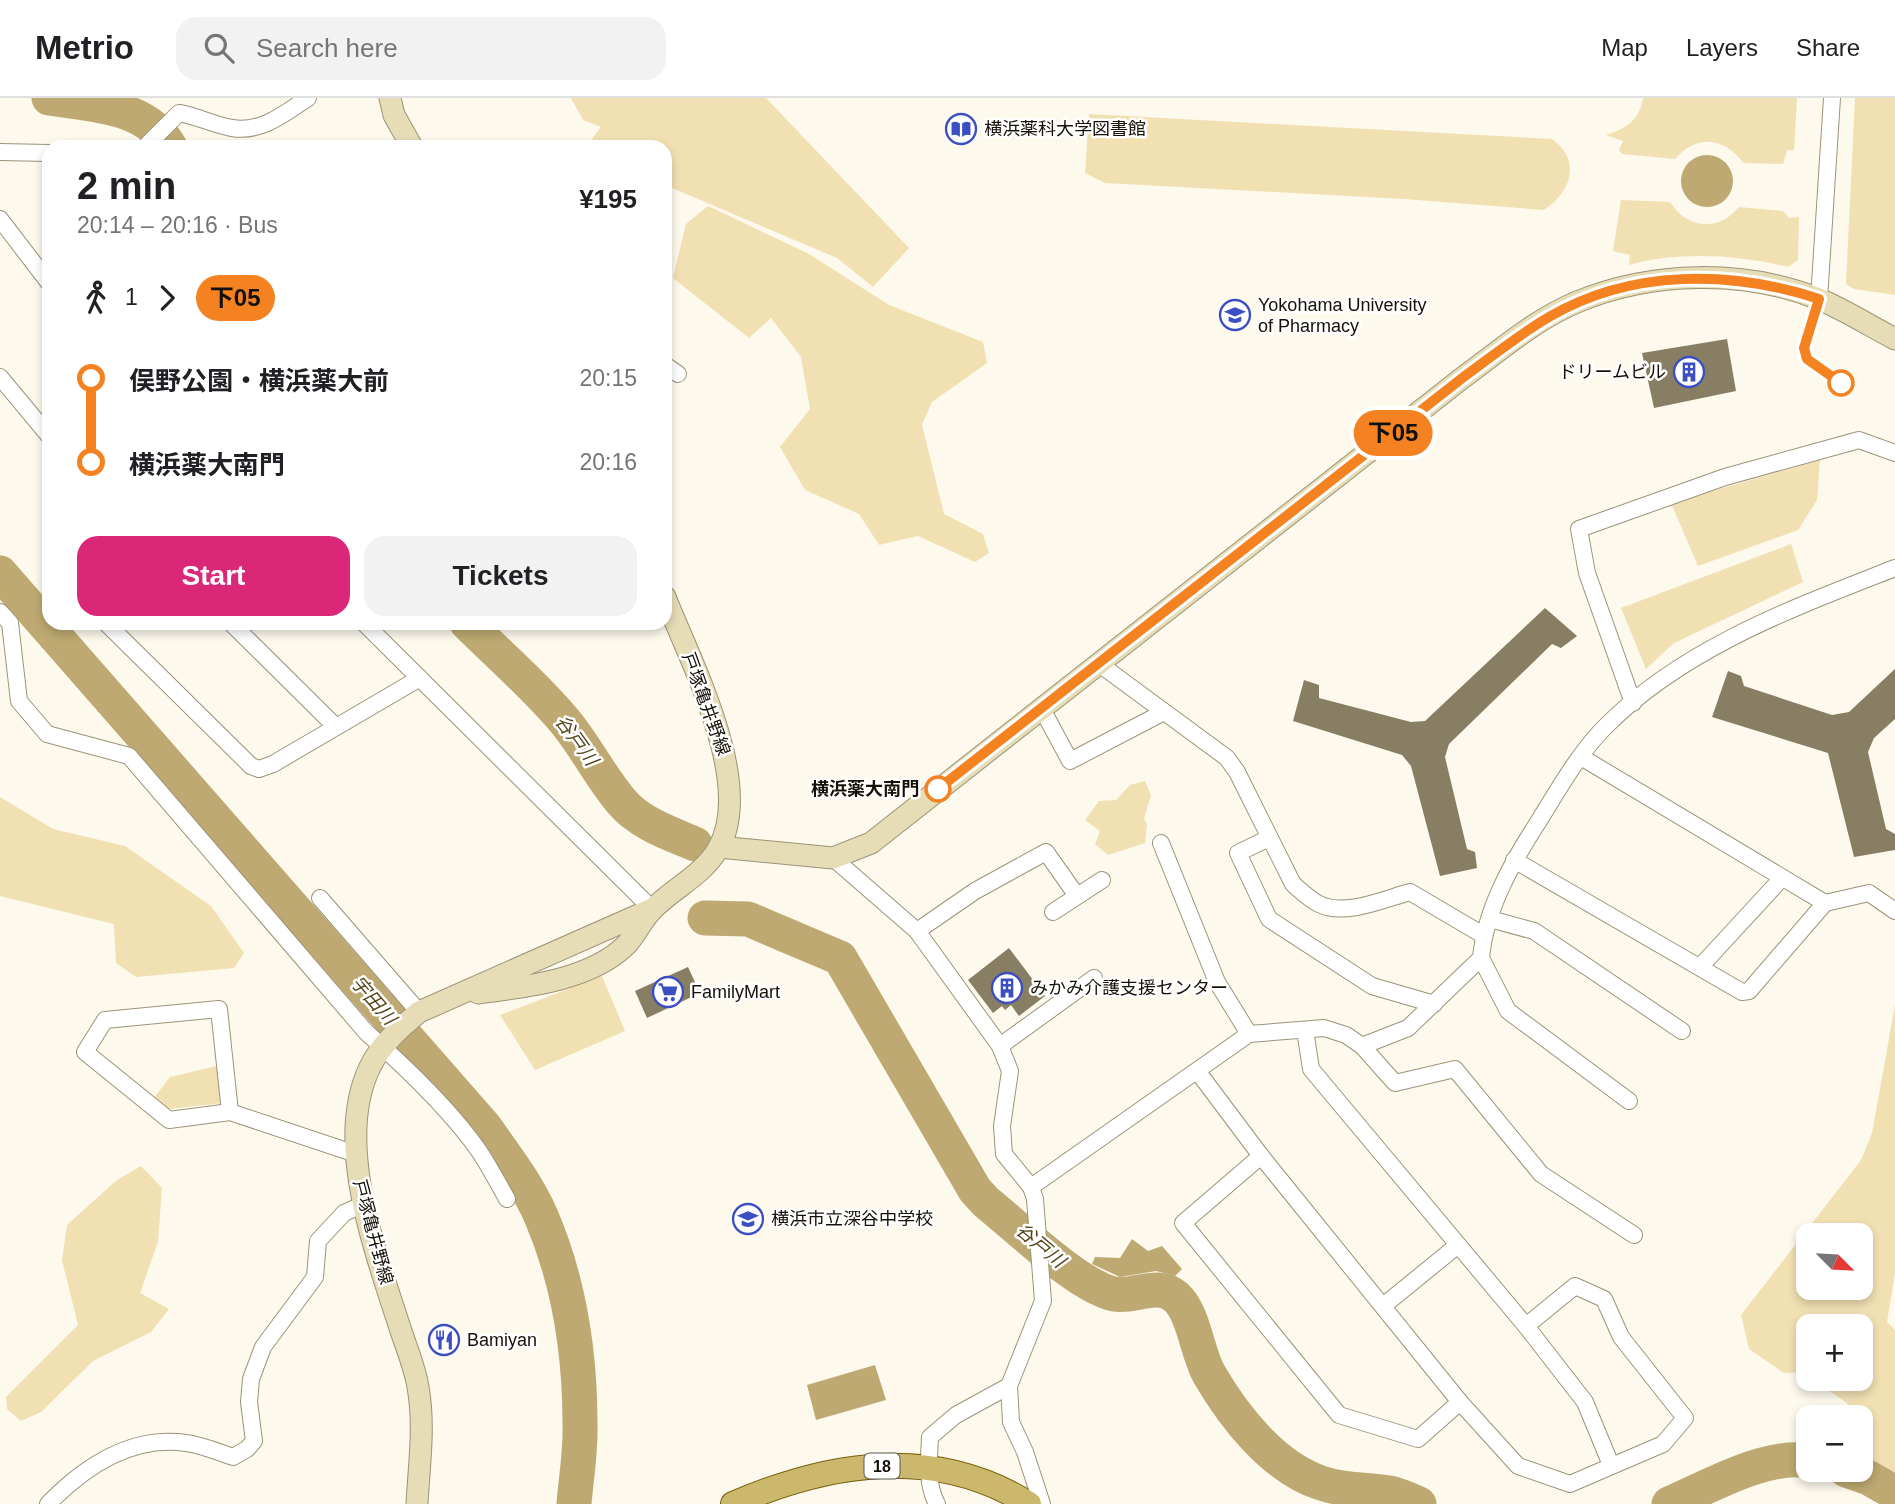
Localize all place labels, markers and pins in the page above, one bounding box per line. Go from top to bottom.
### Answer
library icon: 横浜薬科大学図書館 [944,112,978,146]
place label: 横浜薬科大学図書館 [984,119,1146,139]
place label: Yokohama University of Pharmacy [1258,295,1426,336]
school or university icon: Yokohama University of Pharmacy [1218,298,1252,332]
building icon: ドリームビル [1672,355,1706,389]
place label: ドリームビル [1559,362,1666,382]
unlabelled marker [1828,370,1854,396]
marker: 横浜薬大南門 [925,776,951,802]
place label: 横浜薬大南門 [811,779,919,799]
building icon: みかみ介護支援センター [990,971,1024,1005]
supermarket icon: FamilyMart [651,975,685,1009]
place label: みかみ介護支援センター [1030,978,1228,998]
place label: FamilyMart [691,982,780,1002]
school or university icon: 横浜市立深谷中学校 [731,1202,765,1236]
place label: 横浜市立深谷中学校 [771,1209,933,1229]
restaurant icon: Bamiyan [427,1323,461,1357]
place label: Bamiyan [467,1330,537,1350]

